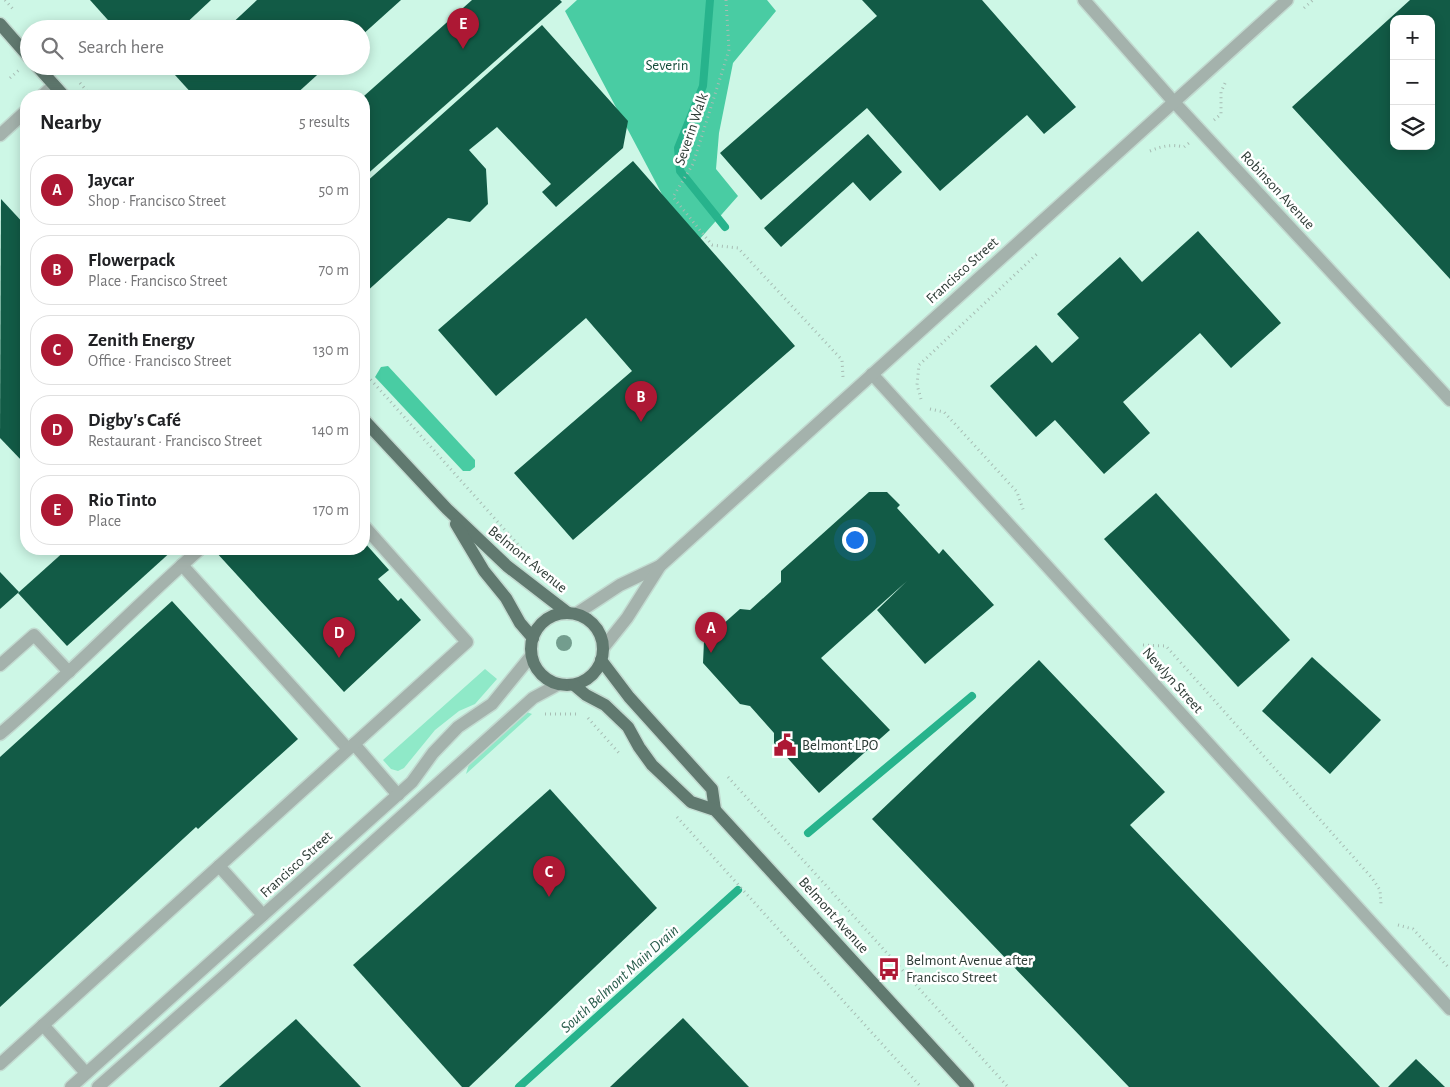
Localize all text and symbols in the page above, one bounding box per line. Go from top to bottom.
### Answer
pin: E [447,8,479,49]
map controls [1390,15,1435,150]
button: + [1390,15,1435,60]
search box [20,20,370,75]
icon: search [38,34,66,62]
text: Search here [78,38,164,57]
park label: Severin [646,58,688,73]
button: − [1390,60,1435,105]
street label: Severin Walk [672,91,711,167]
button: layers [1390,105,1435,150]
text: Nearby [40,112,101,133]
text: 5 results [299,114,350,130]
street label: Robinson Avenue [1238,148,1318,232]
text: Jaycar [88,171,134,190]
text: A [52,182,62,198]
text: 50 m [318,182,349,198]
text: Shop · Francisco Street [88,193,226,209]
street label: Francisco Street [923,234,1001,306]
text: Flowerpack [88,251,175,270]
text: B [52,262,62,278]
text: 70 m [318,262,349,278]
text: Place · Francisco Street [88,273,227,289]
text: Zenith Energy [88,331,195,350]
text: C [53,342,61,358]
text: 130 m [313,342,349,358]
text: Office · Francisco Street [88,353,231,369]
pin: B [625,381,657,422]
text: Digby's Café [88,411,181,430]
text: D [52,422,62,438]
text: 140 m [312,422,349,438]
text: Restaurant · Francisco Street [88,433,262,449]
text: Rio Tinto [88,491,157,510]
text: E [53,502,61,518]
text: 170 m [313,502,349,518]
text: Place [88,513,121,529]
street label: Belmont Avenue [485,523,570,596]
your location [842,527,868,553]
pin: A [695,612,727,653]
pin: D [323,617,355,658]
street label: Newlyn Street [1139,645,1206,716]
public building icon: Belmont LPO [772,732,798,758]
place label: Belmont LPO [802,738,878,753]
street label: Francisco Street [257,828,335,900]
pin: C [533,856,565,897]
street label: Belmont Avenue [796,874,872,956]
water label: South Belmont Main Drain [558,922,682,1036]
place label: Belmont Avenue after Francisco Street [906,953,1033,985]
bus stop icon: Belmont Avenue after Francisco Street [876,956,902,982]

